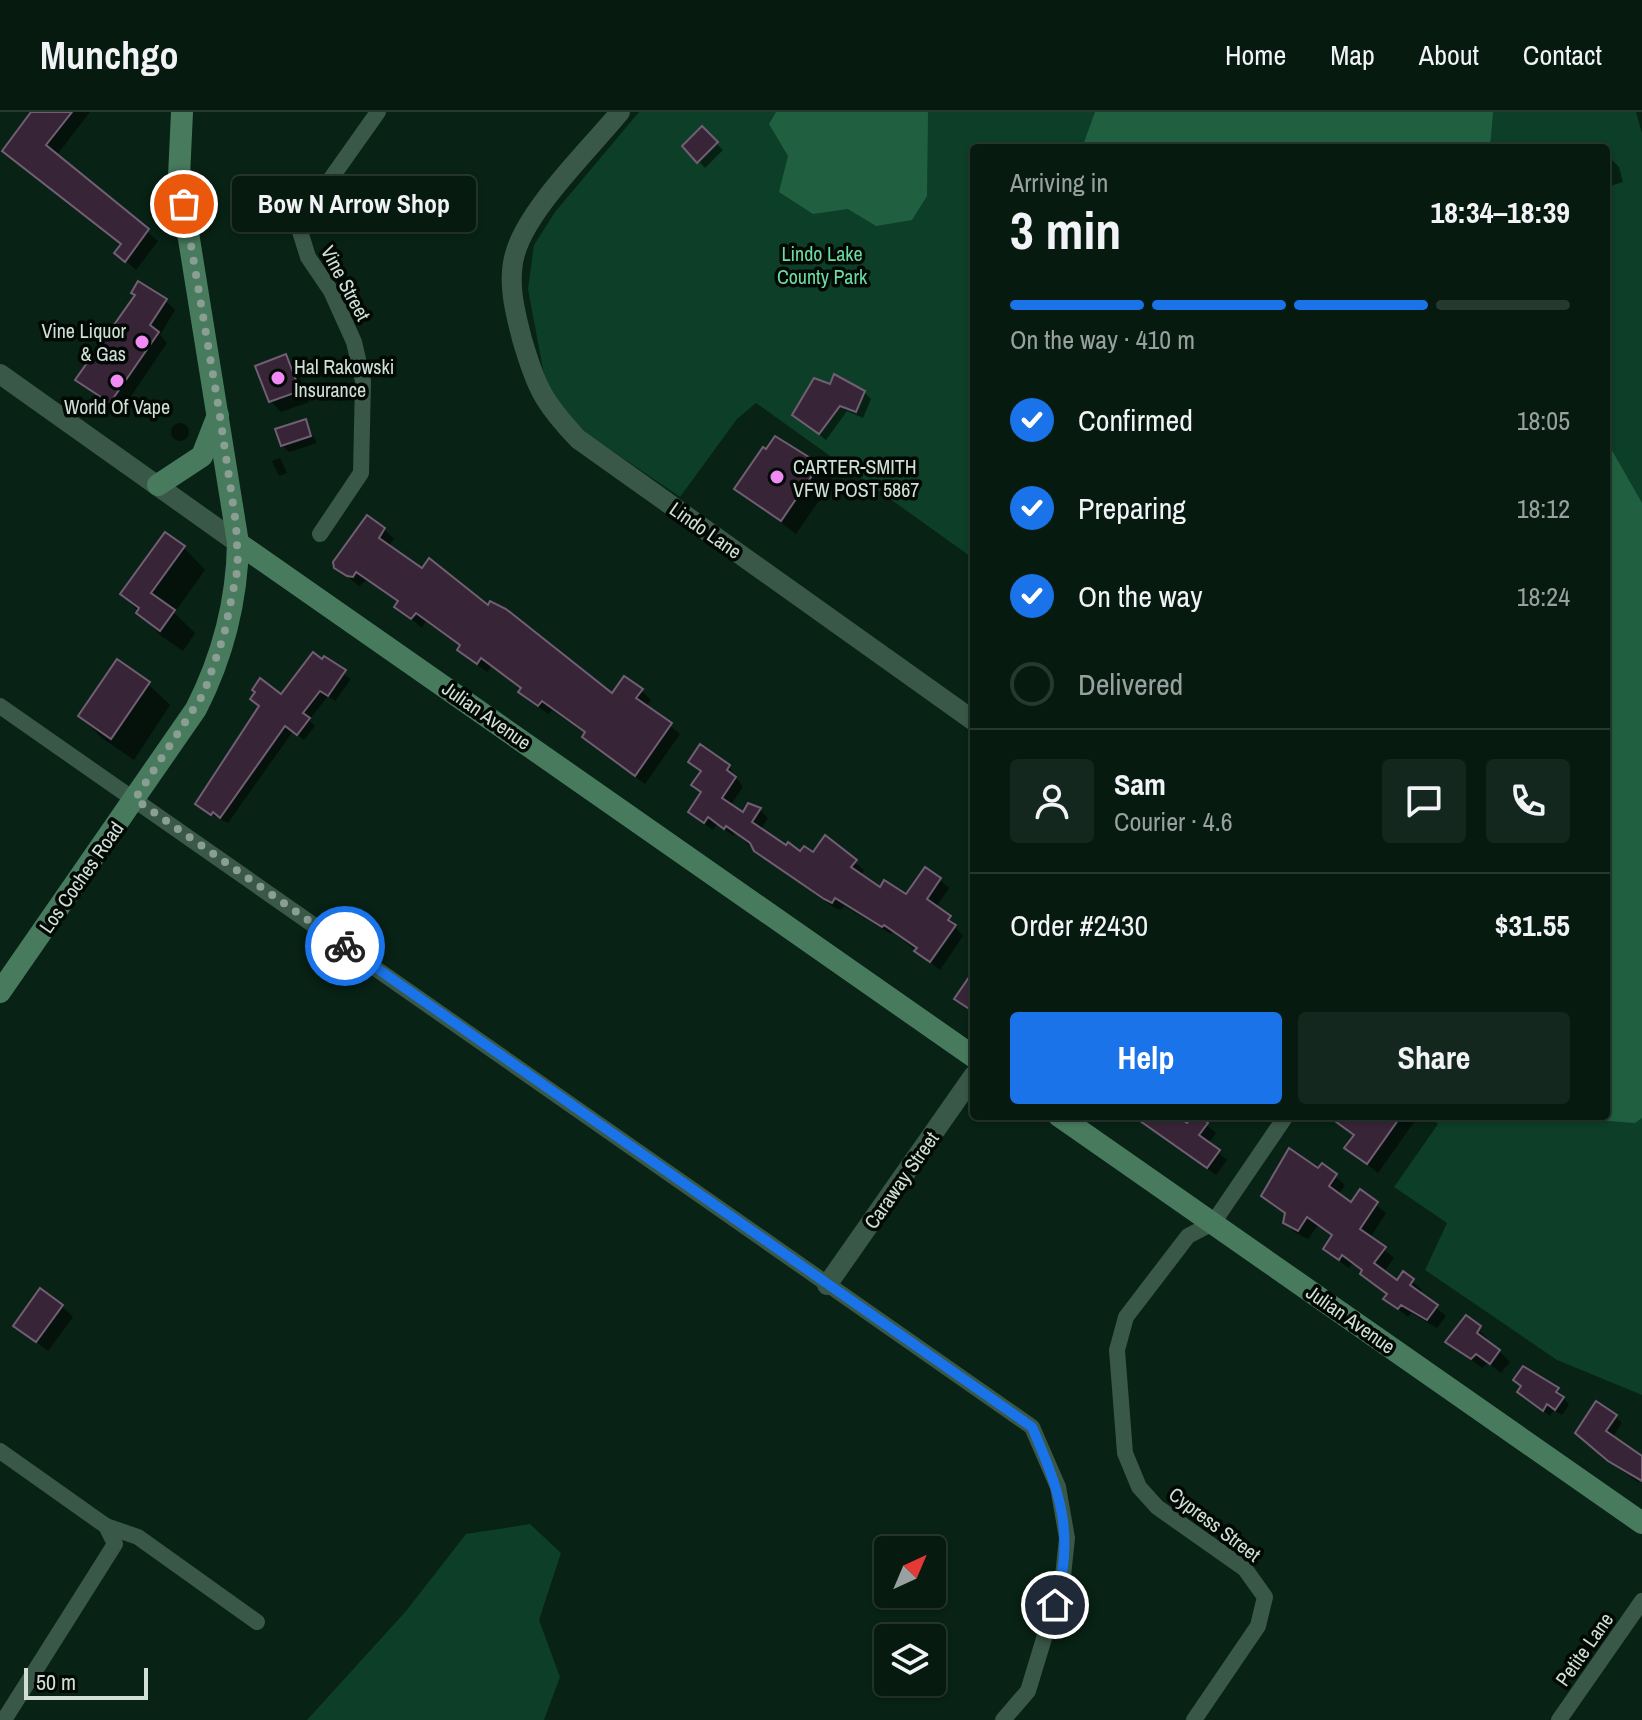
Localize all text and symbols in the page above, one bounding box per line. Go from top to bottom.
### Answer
text: Munchgo [40,30,178,81]
text: Home [1225,36,1286,74]
text: Map [1330,36,1375,74]
text: About [1419,36,1479,74]
text: Contact [1523,36,1602,74]
text: Arriving in [1010,165,1108,200]
pin [150,170,218,238]
callout: Bow N Arrow Shop [232,176,476,232]
icon: bag [162,182,206,226]
text: Bow N Arrow Shop [258,186,450,221]
text: 18:34–18:39 [1431,192,1570,232]
text: 3 min [1010,195,1121,265]
park label: Lindo Lake County Park [777,240,868,290]
street label: Vine Street [315,241,377,326]
place label: Vine Liquor & Gas [41,317,127,367]
text: On the way · 410 m [1010,322,1195,357]
marker: Vine Liquor & Gas [133,333,151,351]
place label: Hal Rakowski Insurance [294,353,394,403]
marker: Hal Rakowski Insurance [269,369,287,387]
marker: World Of Vape [108,372,126,390]
place label: World Of Vape [64,393,170,420]
icon: check [1010,398,1054,442]
text: Confirmed [1078,400,1193,440]
text: 18:05 [1517,403,1570,438]
place label: CARTER-SMITH VFW POST 5867 [793,453,919,503]
marker: CARTER-SMITH VFW POST 5867 [768,468,786,486]
icon: check [1010,486,1054,530]
text: Preparing [1078,488,1186,528]
text: 18:12 [1517,491,1570,526]
street label: Lindo Lane [665,495,747,565]
icon: check [1010,574,1054,618]
text: On the way [1078,576,1202,616]
text: 18:24 [1517,579,1570,614]
text: Delivered [1078,664,1183,704]
street label: Julian Avenue [437,674,537,756]
button: person [1010,759,1094,843]
button: chat [1382,759,1466,843]
button: phone [1486,759,1570,843]
text: Sam [1114,764,1166,804]
text: Courier · 4.6 [1114,804,1233,839]
street label: Los Coches Road [33,816,129,938]
text: Order #2430 [1010,905,1148,945]
text: $31.55 [1495,905,1570,945]
courier [305,906,385,986]
icon: bike [323,924,367,968]
button: Help [1010,1012,1282,1104]
button: Share [1298,1012,1570,1104]
street label: Caraway Street [858,1126,945,1234]
street label: Julian Avenue [1301,1278,1401,1360]
street label: Cypress Street [1164,1481,1267,1568]
north arrow [874,1536,946,1608]
map controls [874,1536,946,1696]
pin [1021,1571,1089,1639]
icon: home [1033,1583,1077,1627]
street label: Petite Lane [1549,1607,1619,1691]
button: layers [874,1624,946,1696]
scale bar [24,1664,148,1700]
text: 50 m [36,1667,76,1697]

